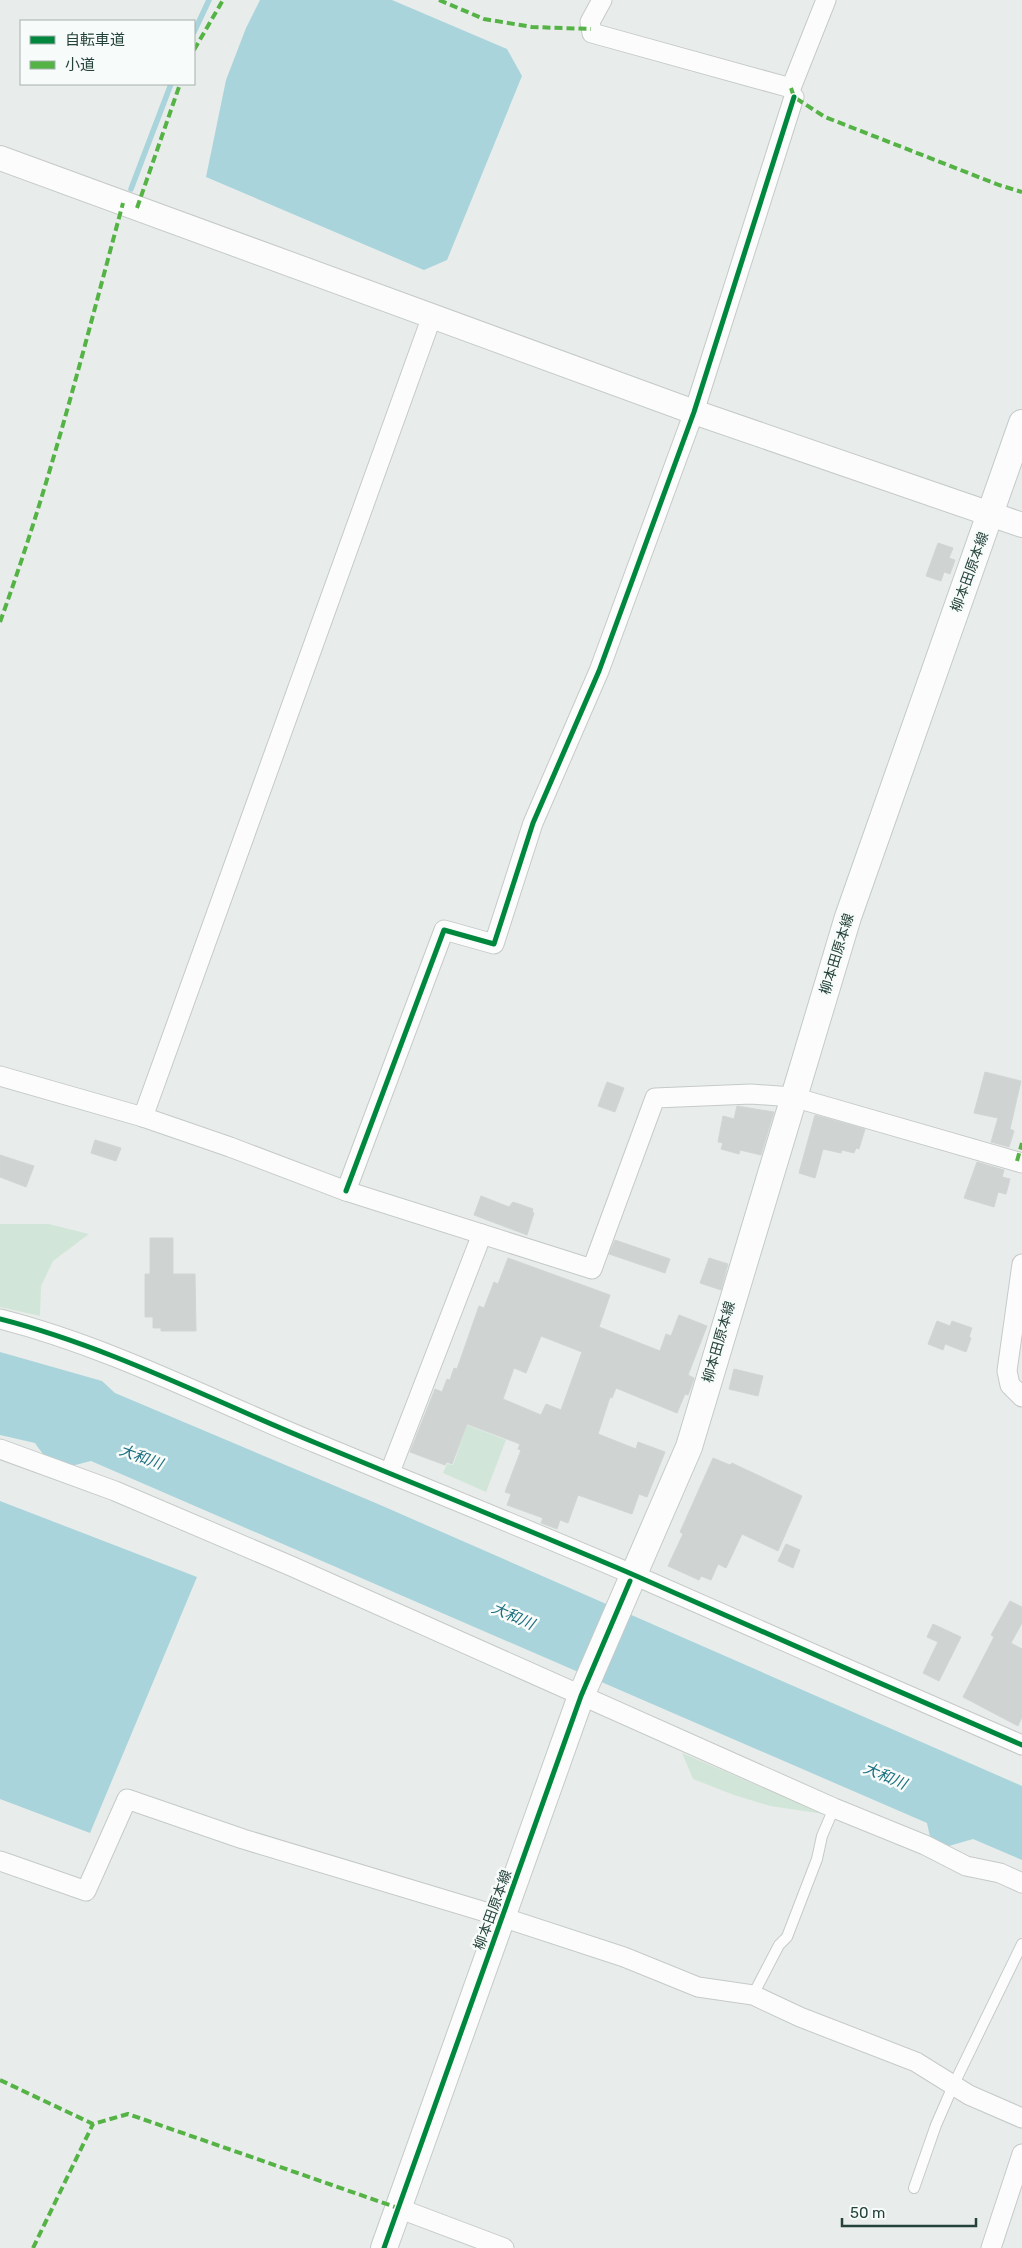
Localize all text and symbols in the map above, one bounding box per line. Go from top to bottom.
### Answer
legend [20,20,195,85]
text: 自転車道 [65,31,125,49]
text: 小道 [65,56,95,74]
street label: 柳本田原本線 [948,530,992,614]
street label: 柳本田原本線 [817,911,857,997]
street label: 柳本田原本線 [699,1299,739,1385]
water label: 大和川 [117,1441,167,1474]
water label: 大和川 [489,1599,539,1634]
water label: 大和川 [861,1759,911,1794]
street label: 柳本田原本線 [471,1868,515,1952]
scale bar [842,2196,976,2228]
text: 50 m [850,2204,885,2222]

